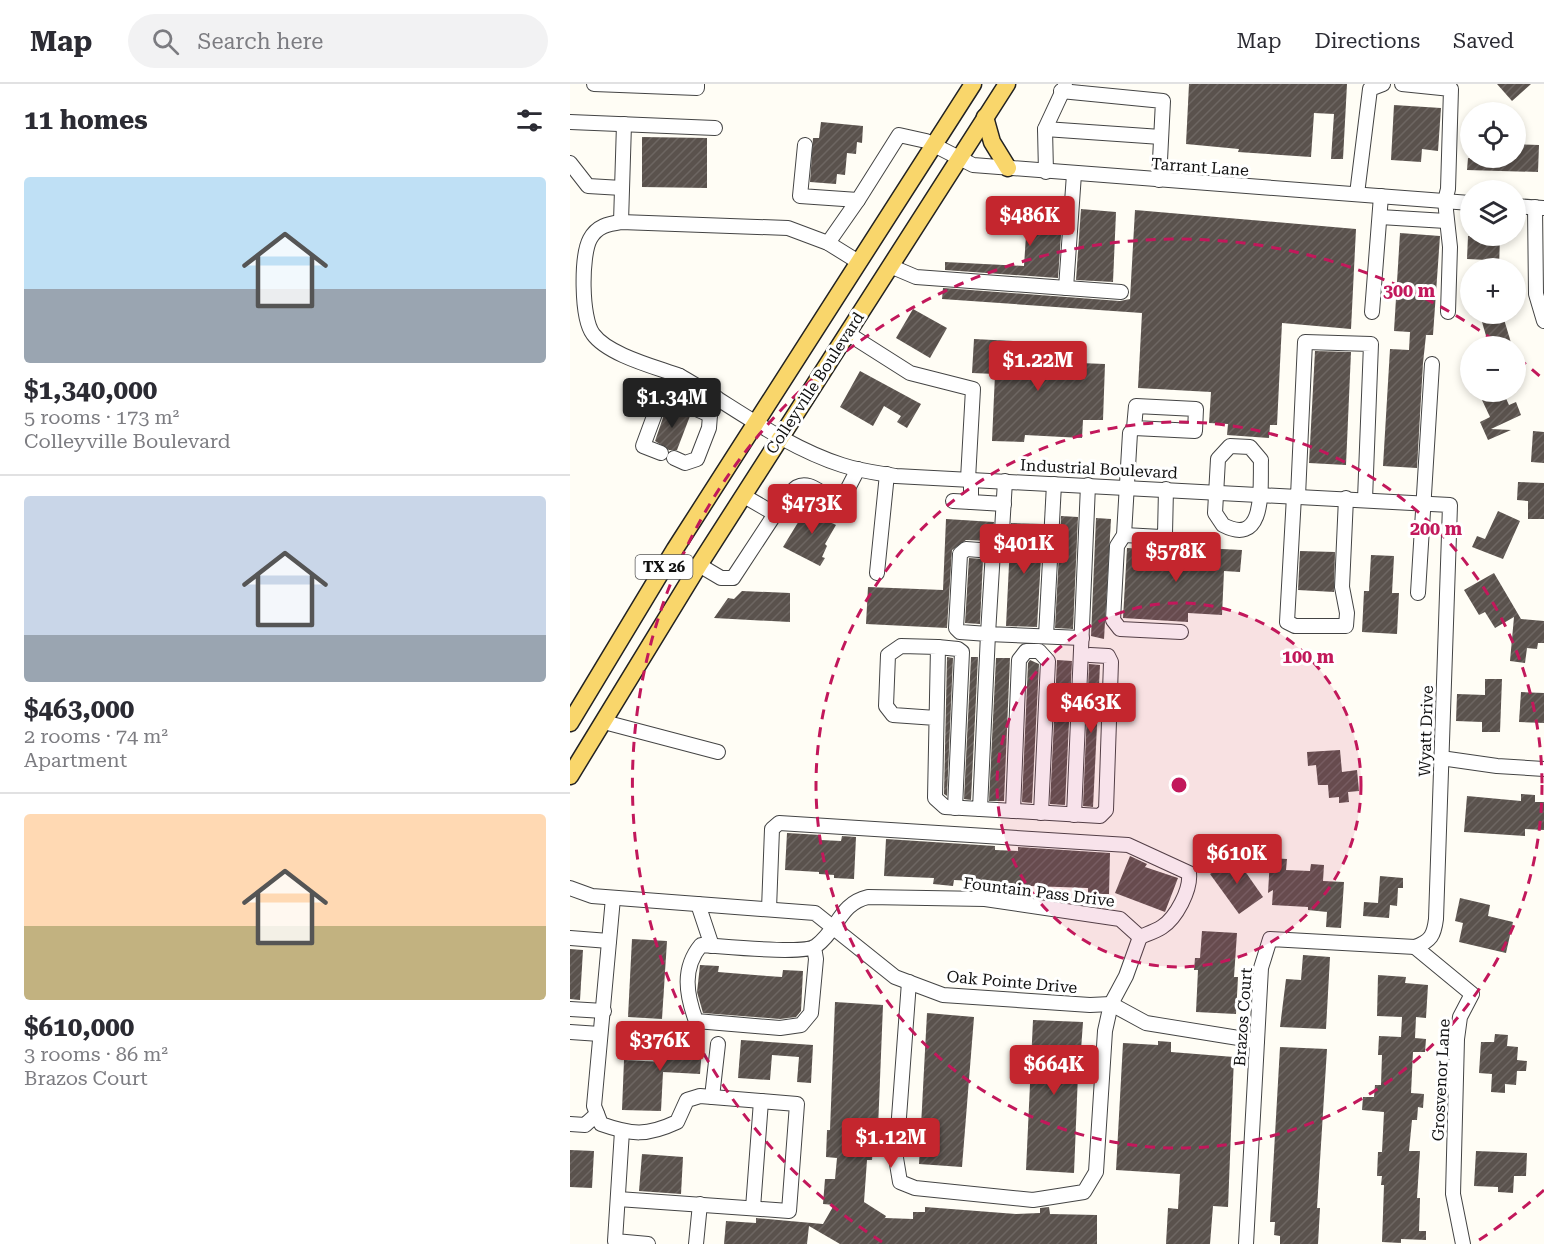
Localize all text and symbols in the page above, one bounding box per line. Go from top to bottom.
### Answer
search box [128,14,548,68]
text: Map [30,25,92,58]
icon: search [149,25,182,58]
text: Search here [197,29,323,54]
text: Map [1237,29,1281,53]
text: Directions [1314,29,1420,53]
text: Saved [1453,29,1514,53]
map controls [1460,102,1526,402]
button: locate [1460,102,1526,168]
icon: filters [513,104,546,137]
text: 11 homes [24,105,148,135]
street label: Tarrant Lane [1150,154,1250,180]
button: layers [1460,180,1526,246]
pin: $486K [988,196,1072,247]
text: $486K [1000,203,1060,227]
icon: home [231,216,339,324]
button: + [1460,258,1526,324]
text: 300 m [1383,280,1436,301]
street label: Colleyville Boulevard [762,309,868,457]
button: − [1460,336,1526,402]
pin: $1.22M [989,341,1087,392]
text: $1.22M [1003,348,1073,372]
text: $1,340,000 [24,375,157,405]
pin: $1.34M [623,378,721,429]
text: $1.34M [637,385,707,409]
text: 5 rooms · 173 m² [24,405,179,429]
text: Colleyville Boulevard [24,429,231,453]
street label: Industrial Boulevard [1020,455,1178,483]
pin: $473K [770,484,854,535]
text: $473K [782,491,842,515]
text: 200 m [1410,518,1463,539]
pin: $401K [982,524,1066,575]
text: $401K [994,531,1054,555]
pin: $578K [1134,532,1218,583]
icon: home [231,535,339,643]
text: $578K [1146,539,1206,563]
road number: TX 26 [636,555,692,579]
text: 100 m [1282,646,1335,667]
pin: $463K [1049,683,1133,734]
street label: Wyatt Drive [1415,685,1437,777]
text: $463K [1061,690,1121,714]
text: $463,000 [24,694,134,724]
text: 2 rooms · 74 m² [24,724,168,748]
text: Apartment [24,748,127,772]
centre of rings [1169,775,1189,795]
pin: $610K [1195,834,1279,885]
text: $610K [1207,841,1267,865]
icon: home [231,853,339,961]
street label: Fountain Pass Drive [962,873,1116,911]
street label: Oak Pointe Drive [946,967,1078,997]
street label: Brazos Court [1230,967,1256,1067]
text: $610,000 [24,1012,134,1042]
street label: Grosvenor Lane [1428,1018,1454,1142]
pin: $376K [618,1021,702,1072]
text: $376K [630,1028,690,1052]
text: 3 rooms · 86 m² [24,1042,168,1066]
pin: $664K [1012,1045,1096,1096]
text: $664K [1024,1052,1084,1076]
text: Brazos Court [24,1066,148,1090]
pin: $1.12M [842,1118,940,1169]
text: $1.12M [856,1125,926,1149]

